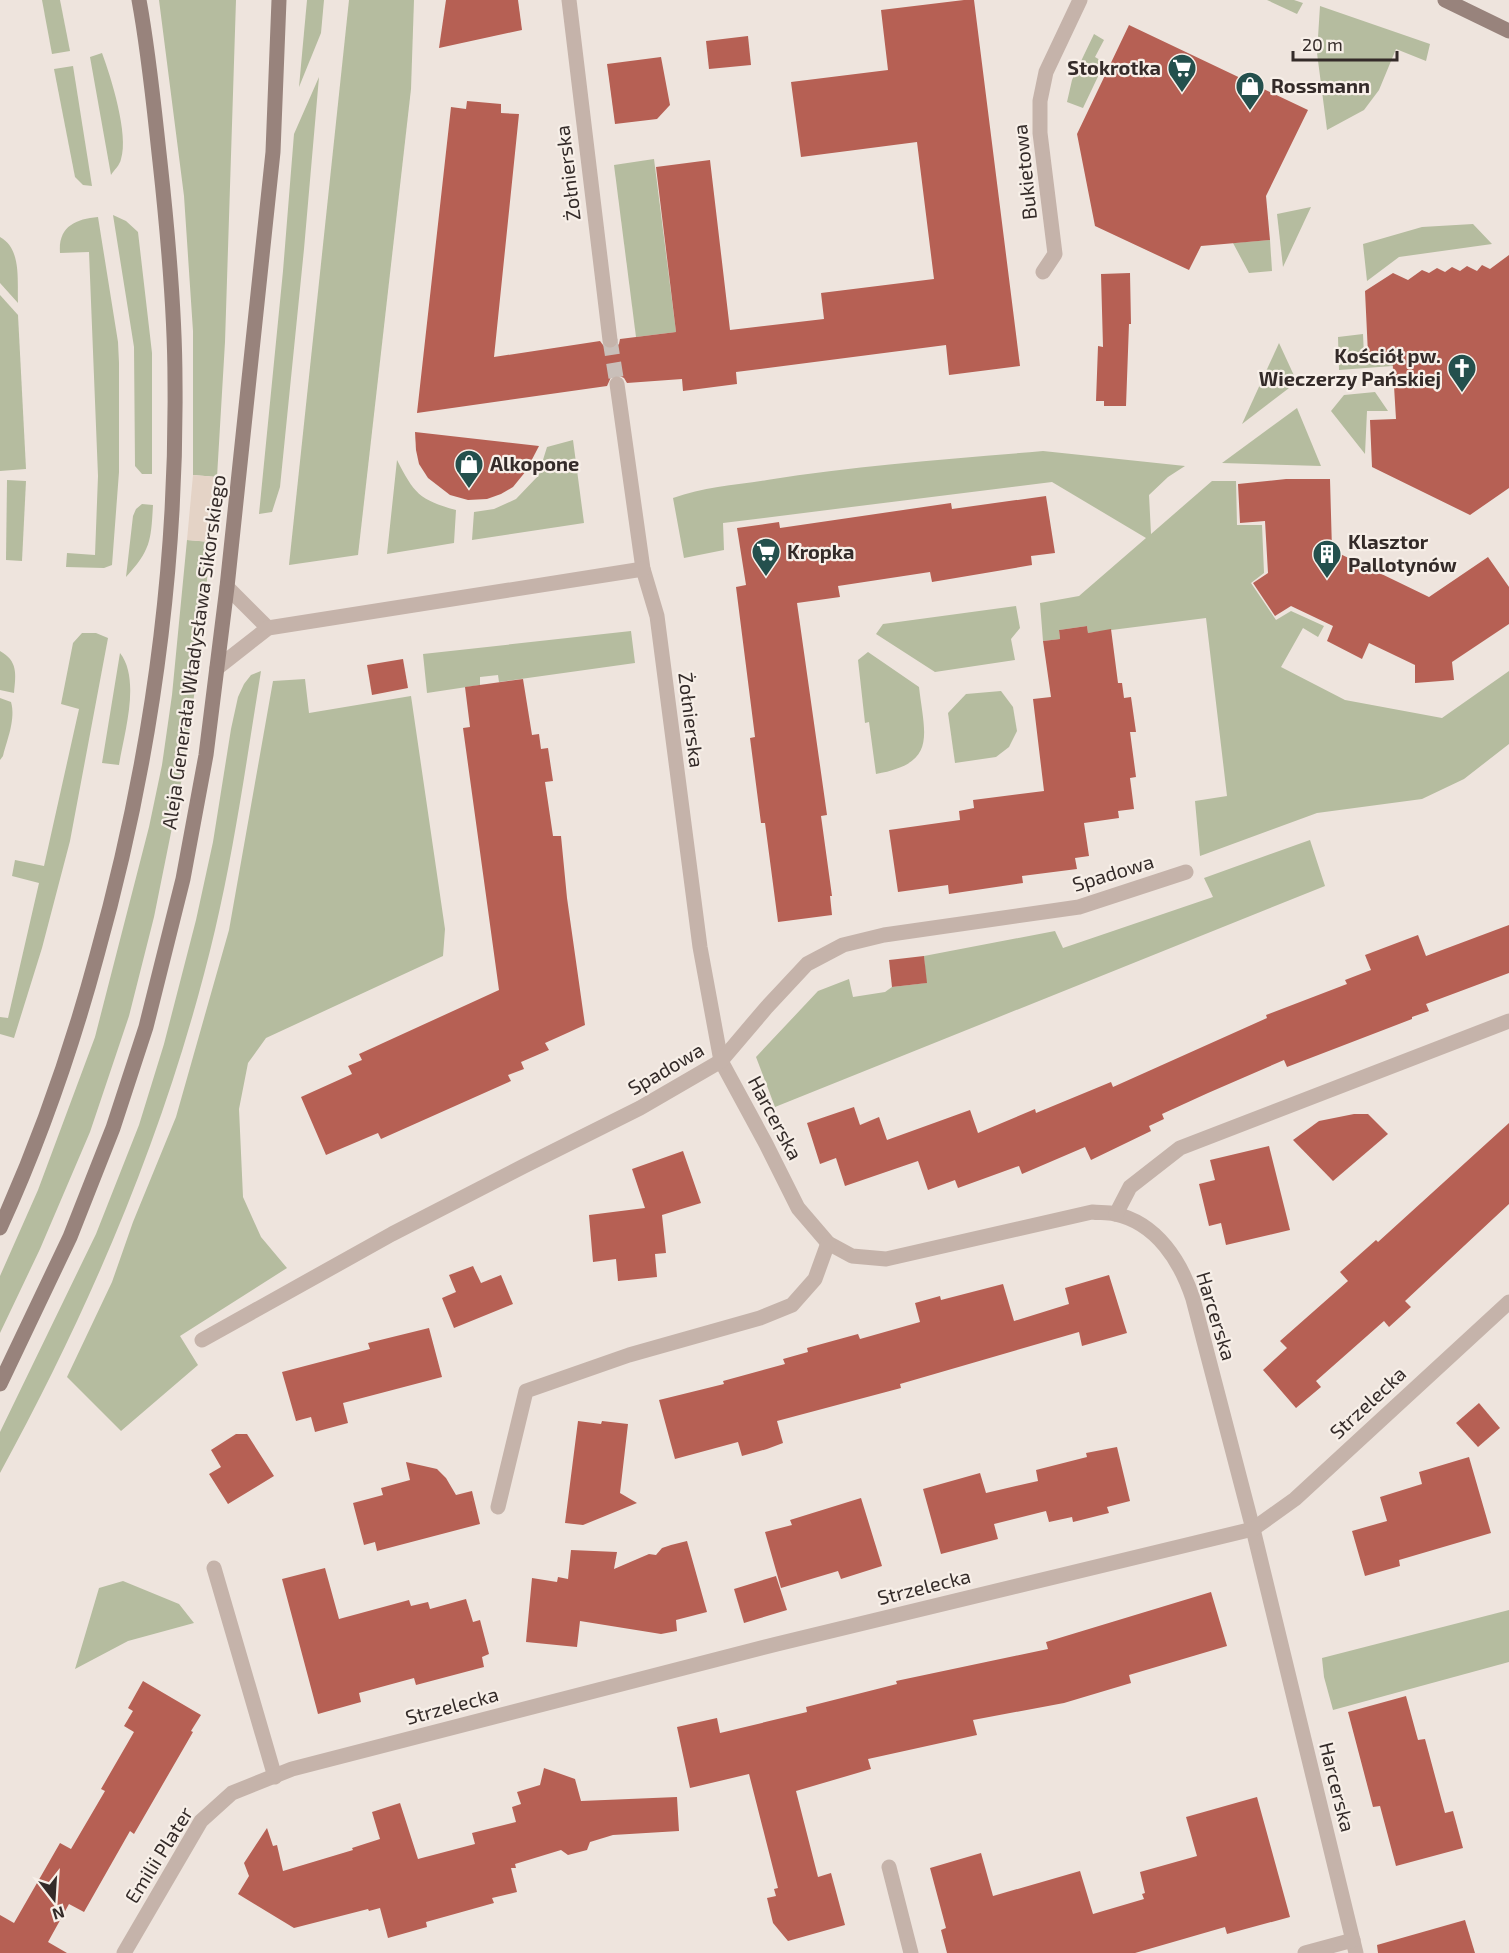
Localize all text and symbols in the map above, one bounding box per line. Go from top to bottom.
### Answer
scale bar [1293,24,1396,62]
text: 20 m [1302,33,1343,55]
supermarket icon: Stokrotka [1166,52,1198,94]
place label: Stokrotka [1067,55,1161,79]
shop icon: Rossmann [1234,70,1266,112]
place label: Rossmann [1271,73,1370,97]
street label: Bukietowa [1007,123,1041,221]
street label: Żołnierska [549,124,585,222]
place label: Kościół pw. Wieczerzy Pańskiej [1259,343,1441,391]
church icon: Kościół pw. Wieczerzy Pańskiej [1446,352,1478,394]
shop icon: Alkopone [453,448,485,490]
place label: Alkopone [490,451,579,475]
street label: Aleja Generała Władysława Sikorskiego [156,473,230,831]
place label: Klasztor Pallotynów [1348,529,1457,577]
supermarket icon: Kropka [750,536,782,578]
building icon: Klasztor Pallotynów [1311,538,1343,580]
place label: Kropka [787,539,854,563]
street label: Żołnierska [674,671,710,769]
street label: Spadowa [1069,848,1156,896]
street label: Spadowa [623,1037,708,1100]
street label: Harcerska [744,1071,808,1164]
street label: Harcerska [1192,1268,1242,1363]
street label: Strzelecka [1324,1361,1410,1444]
street label: Strzelecka [875,1563,973,1609]
street label: Strzelecka [403,1681,501,1729]
street label: Harcerska [1315,1739,1361,1834]
street label: Emilii Plater [119,1802,197,1907]
north arrow [24,1869,84,1929]
text: N [50,1903,67,1925]

